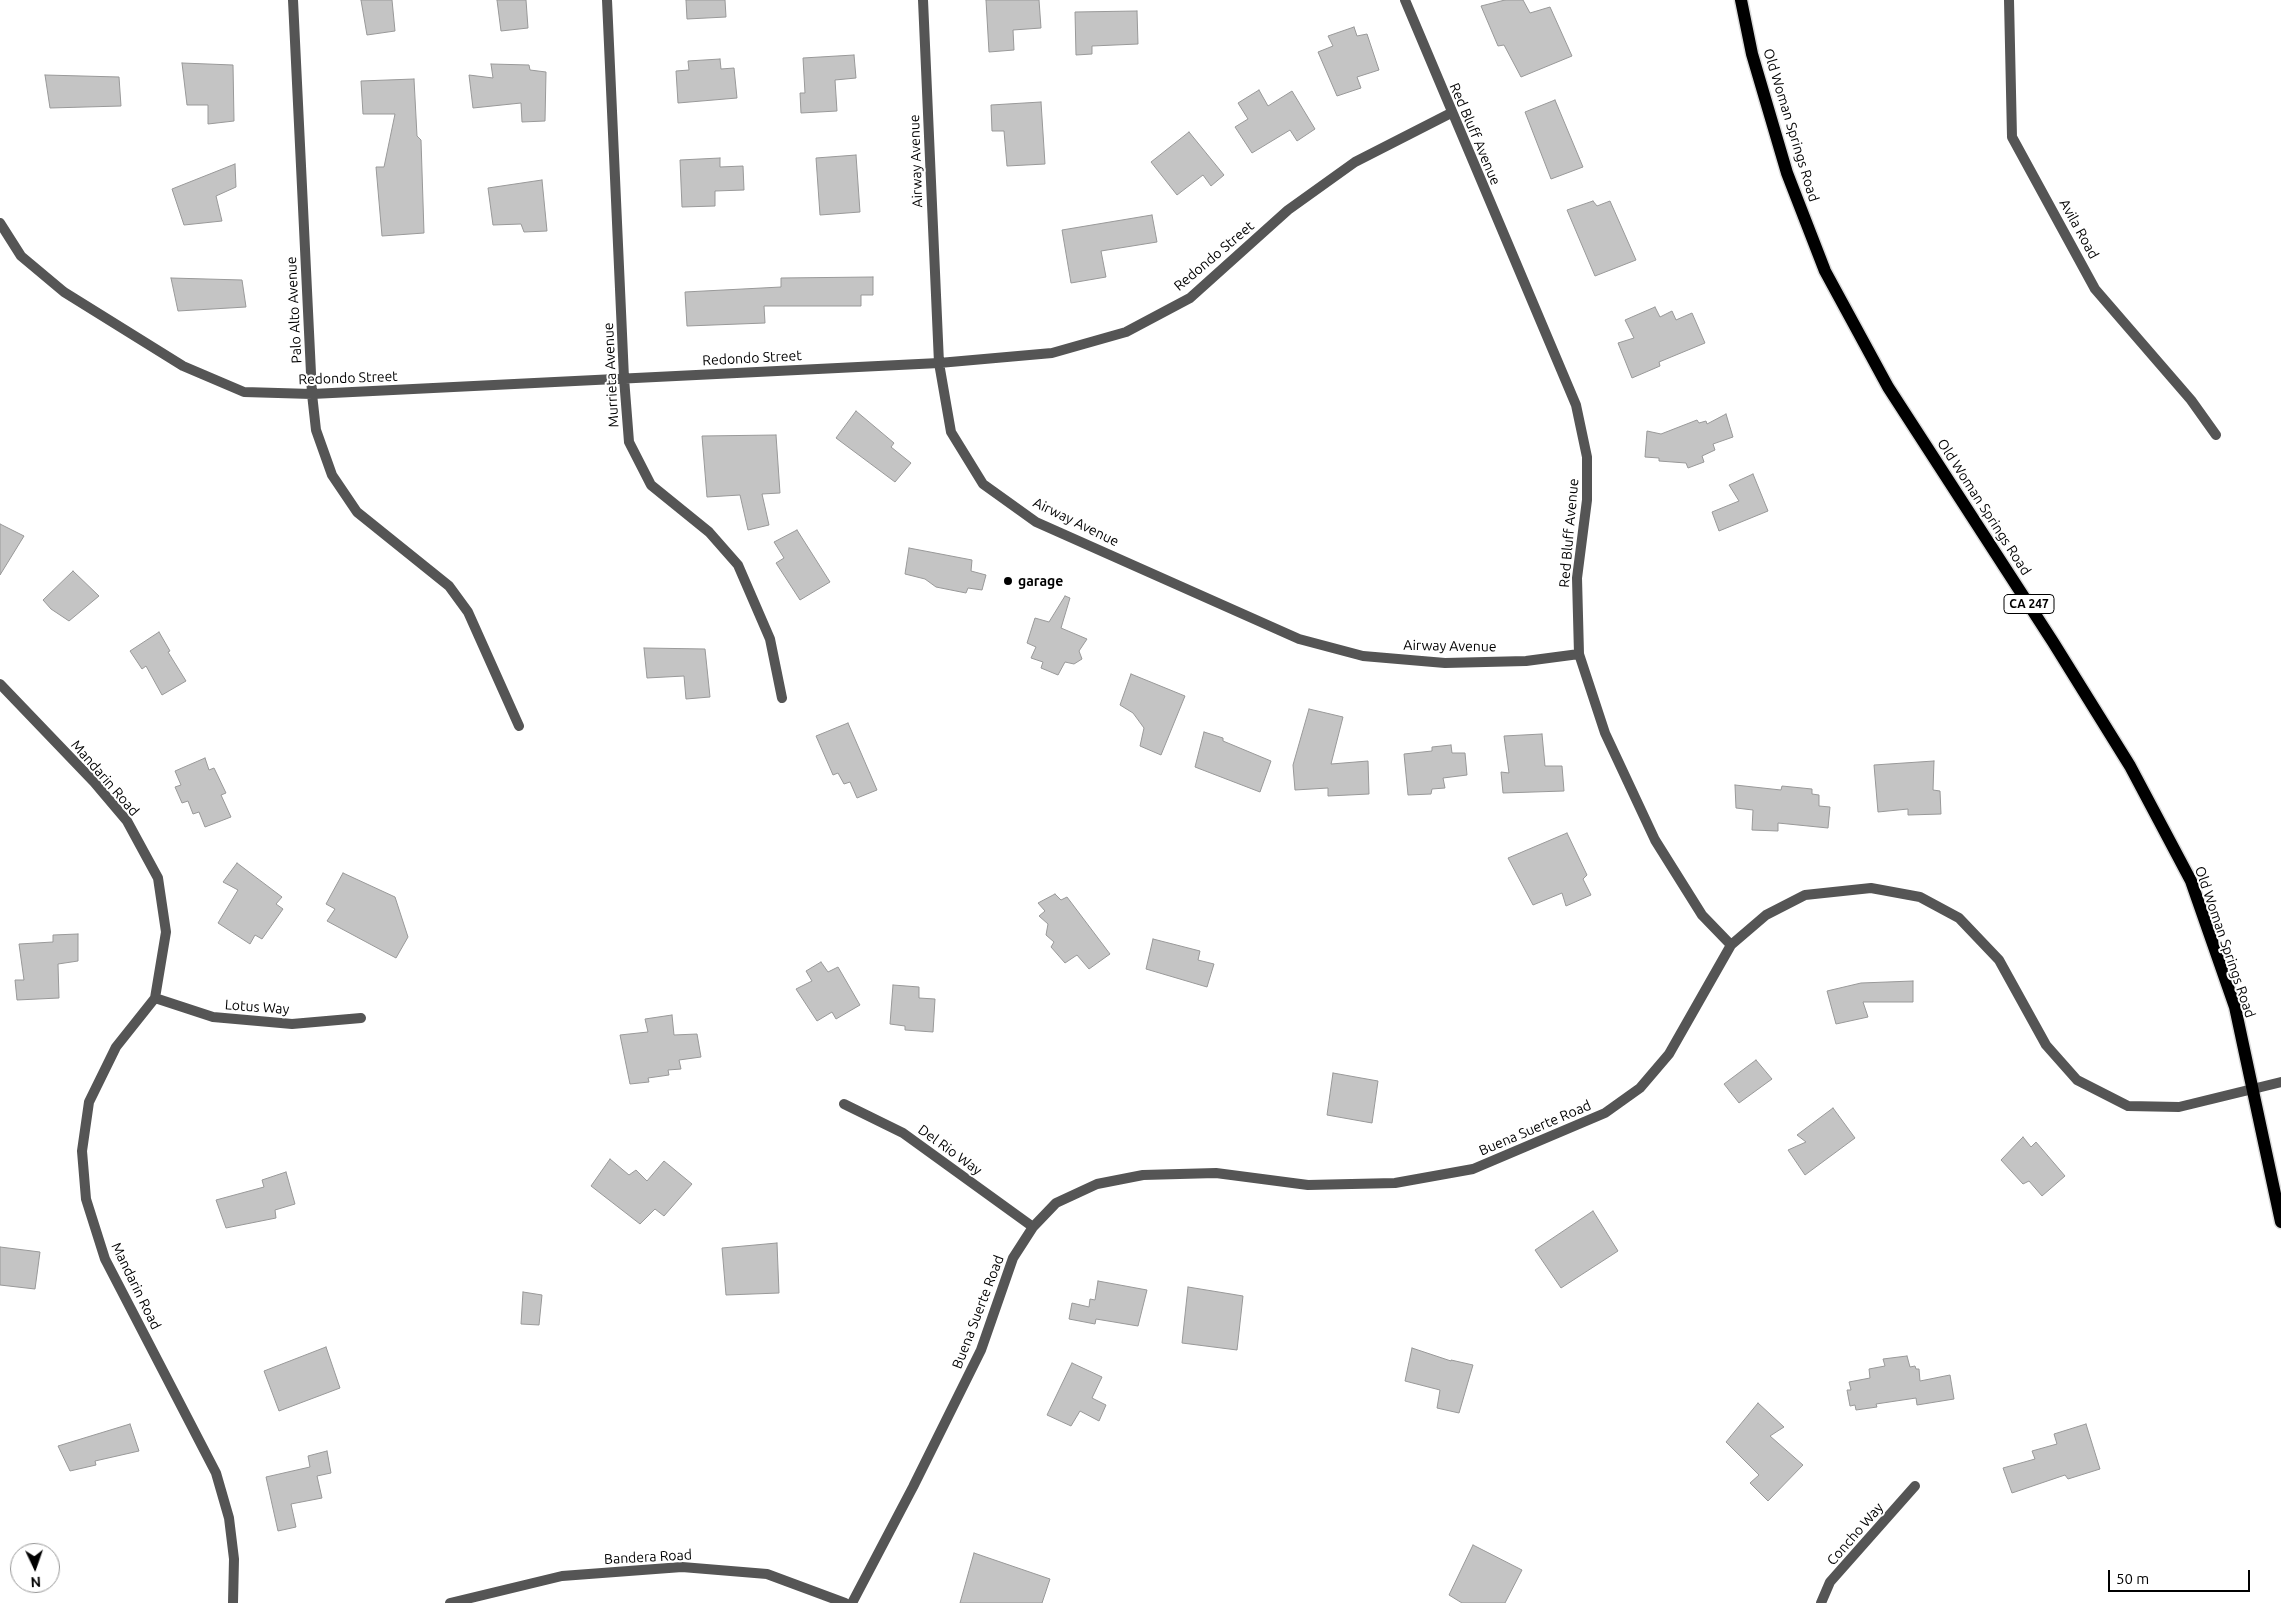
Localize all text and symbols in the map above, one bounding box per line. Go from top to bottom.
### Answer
street label: Old Woman Springs Road [1760,46,1822,204]
street label: Red Bluff Avenue [1446,80,1504,188]
street label: Airway Avenue [906,114,926,208]
street label: Avila Road [2056,196,2102,262]
street label: Redondo Street [1171,218,1257,294]
street label: Palo Alto Avenue [283,256,305,364]
street label: Murrieta Avenue [600,322,622,428]
street label: Redondo Street [702,347,802,369]
street label: Redondo Street [298,368,398,388]
street label: Old Woman Springs Road [1934,436,2034,578]
street label: Red Bluff Avenue [1556,478,1582,588]
street label: Airway Avenue [1030,494,1122,550]
place label: garage [1018,573,1063,589]
marker: garage [1002,575,1014,587]
road number: CA 247 [2004,594,2054,614]
street label: Airway Avenue [1403,637,1497,655]
street label: Mandarin Road [68,737,142,819]
street label: Old Woman Springs Road [2191,864,2259,1020]
street label: Lotus Way [224,996,290,1018]
street label: Buena Suerte Road [1476,1097,1594,1159]
street label: Del Rio Way [915,1121,985,1179]
street label: Mandarin Road [108,1240,164,1332]
street label: Buena Suerte Road [949,1253,1007,1371]
street label: Concho Way [1823,1499,1887,1569]
north arrow [10,1543,60,1593]
street label: Bandera Road [604,1546,692,1568]
scale bar [2111,1560,2254,1592]
text: 50 m [2116,1570,2149,1587]
text: N [30,1574,41,1590]

